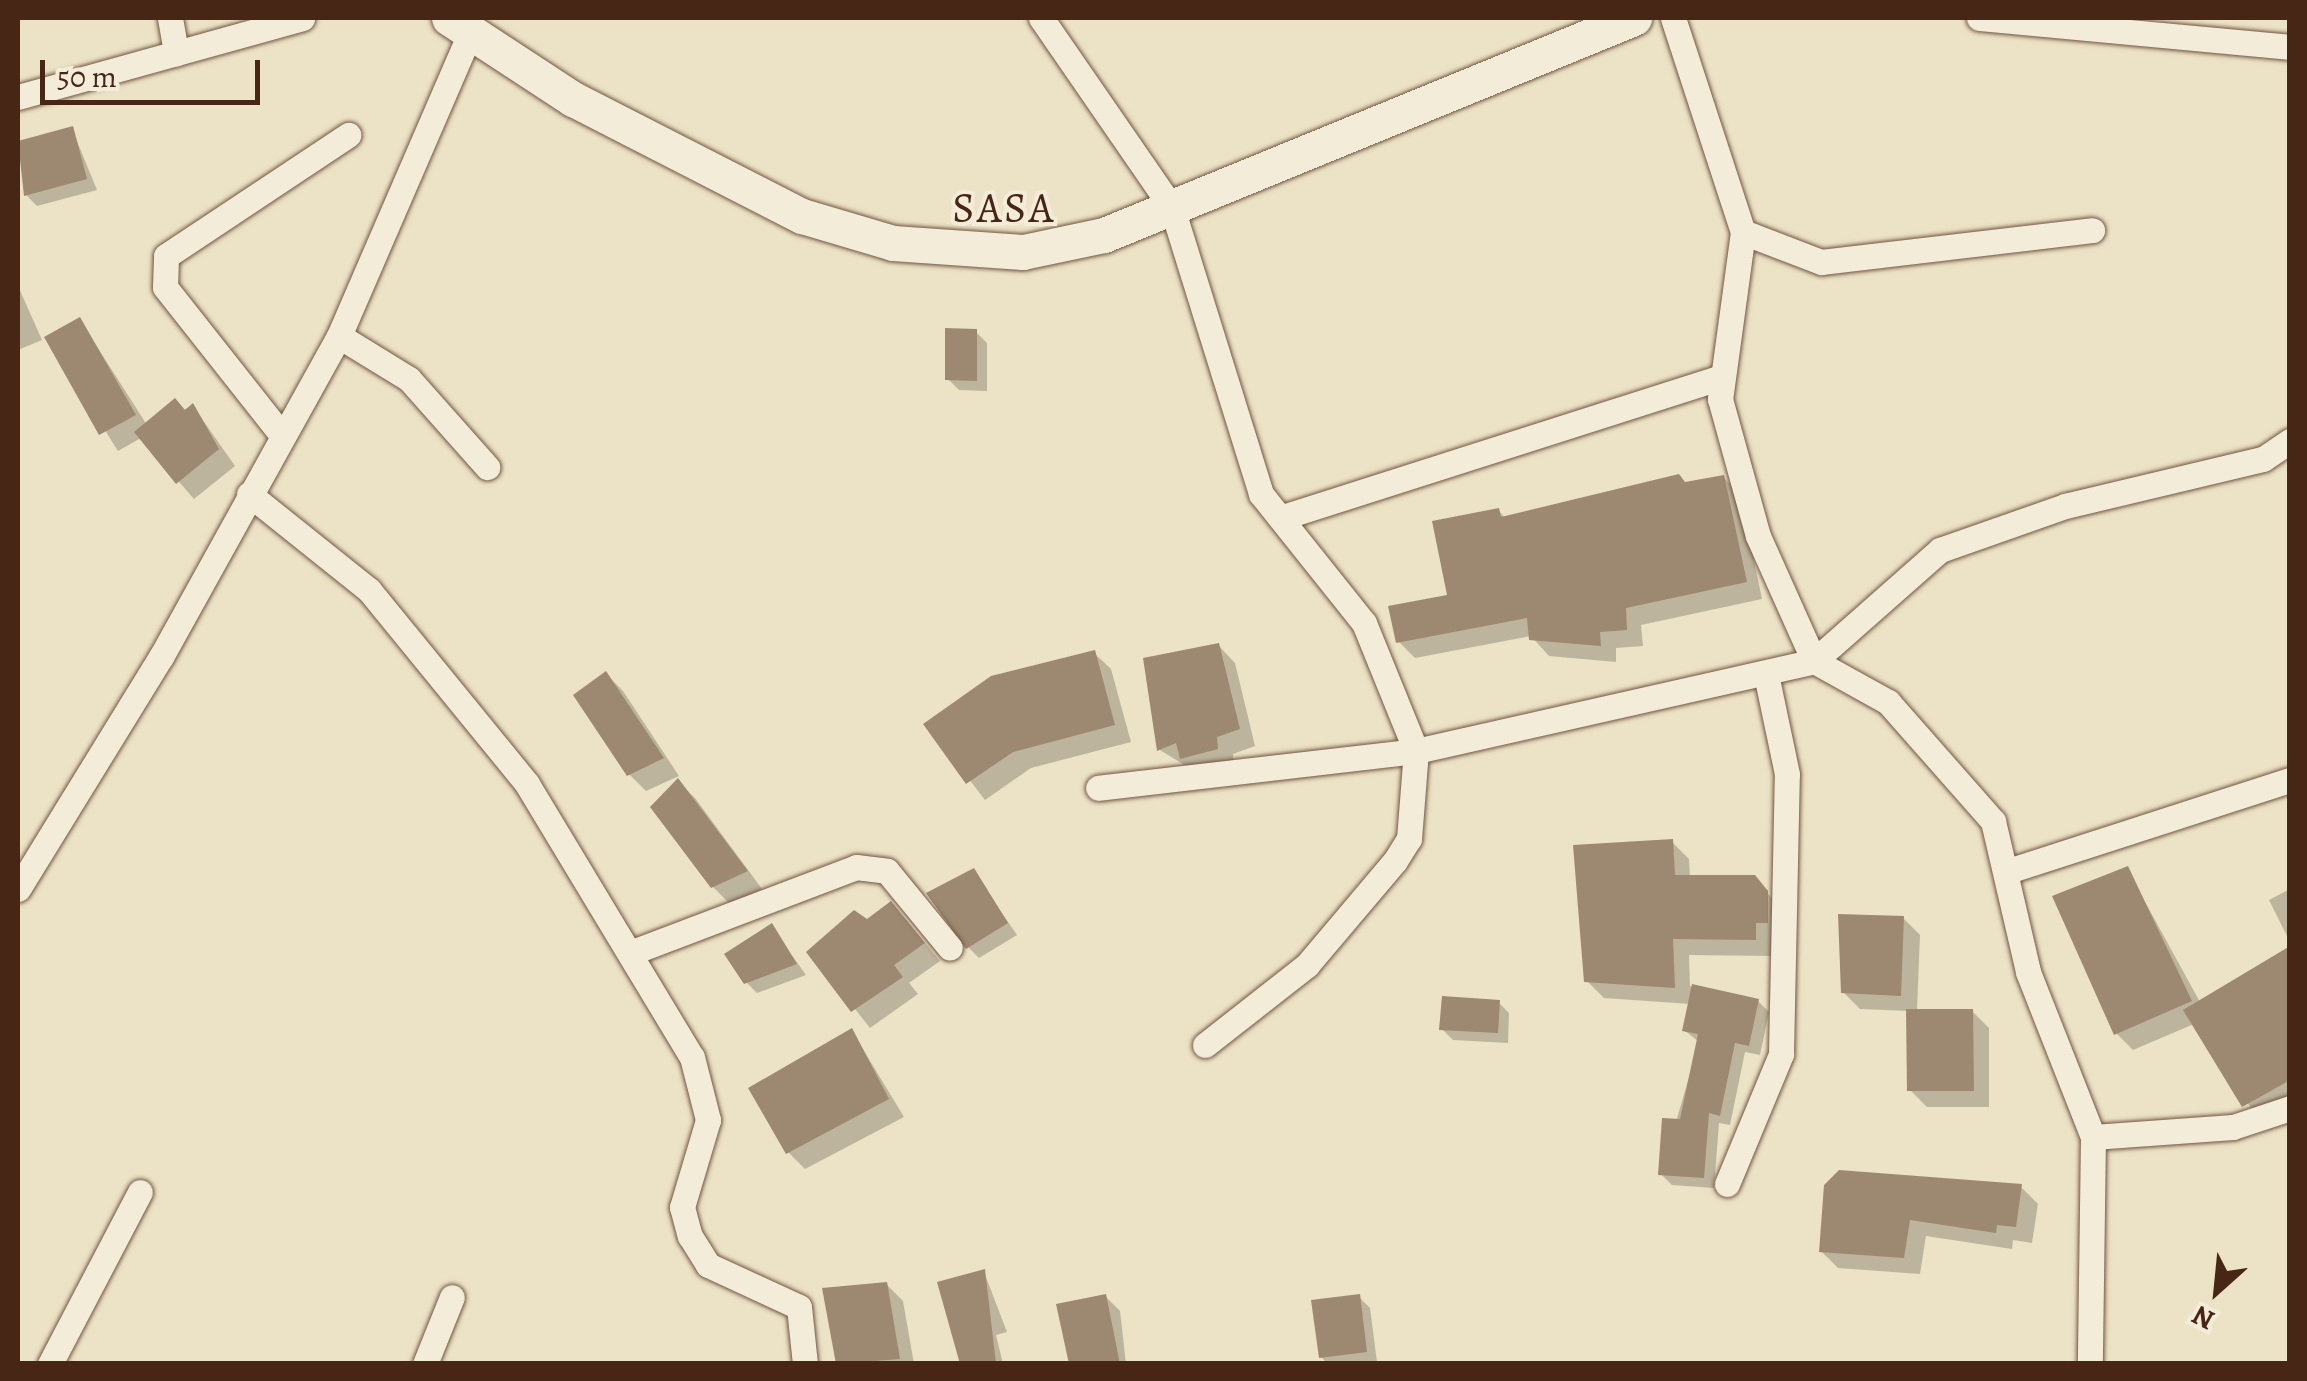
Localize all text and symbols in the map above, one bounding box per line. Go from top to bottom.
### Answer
scale bar [45,40,265,102]
text: 50 m [57,57,117,97]
district label: SASA [952,183,1056,233]
north arrow [2167,1241,2267,1341]
text: N [2186,1296,2221,1339]

